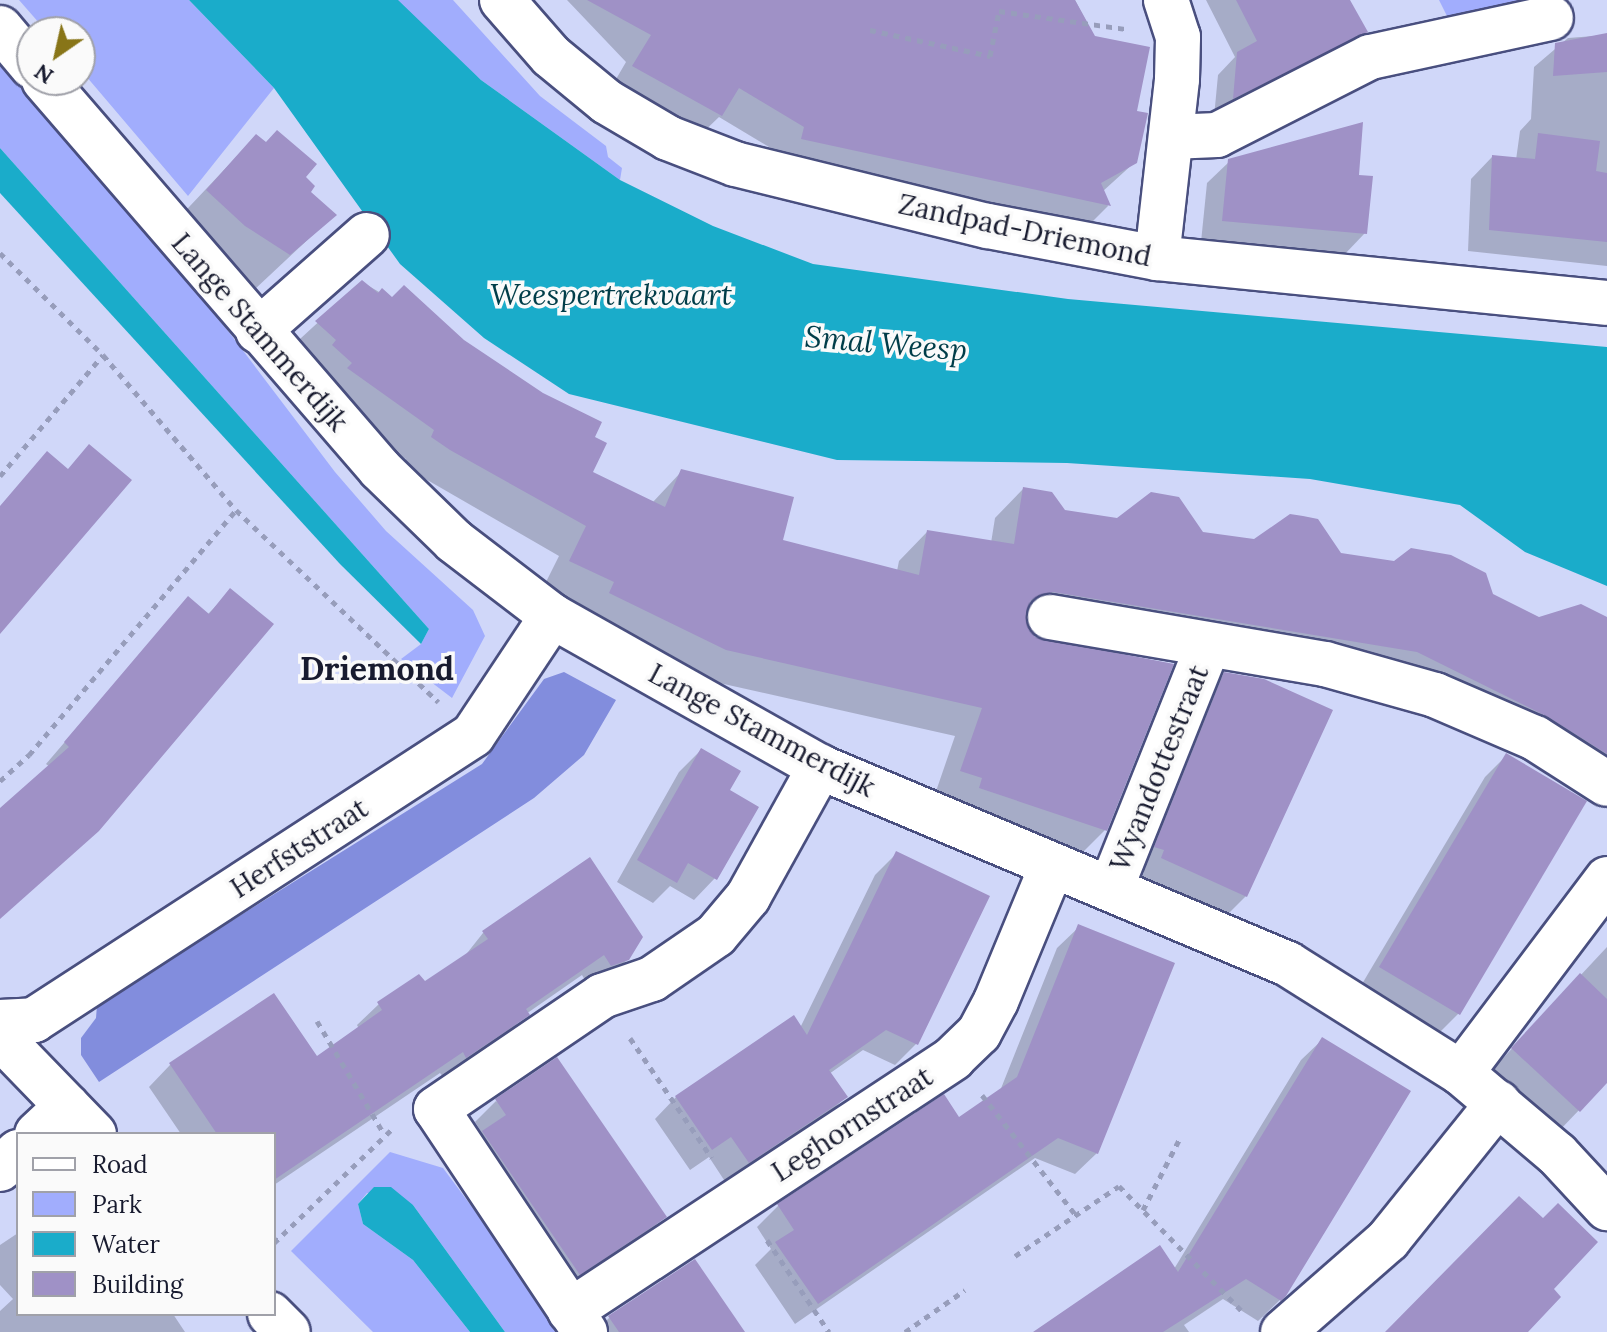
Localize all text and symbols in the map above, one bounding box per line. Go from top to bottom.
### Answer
north arrow [16,16,96,96]
text: N [29,58,59,91]
street label: Zandpad-Driemond [896,187,1154,273]
street label: Lange Stammerdijk [165,226,355,438]
water label: Weespertrekvaart [490,276,732,312]
water label: Smal Weesp [803,318,969,368]
district label: Driemond [300,650,454,688]
street label: Lange Stammerdijk [643,656,881,804]
street label: Wyandottestraat [1102,660,1216,876]
street label: Herfststraat [224,791,374,905]
street label: Leghornstraat [765,1060,939,1188]
legend [16,1132,276,1316]
text: Road [92,1149,148,1180]
text: Park [92,1189,142,1220]
text: Water [92,1229,160,1260]
text: Building [92,1269,183,1300]

